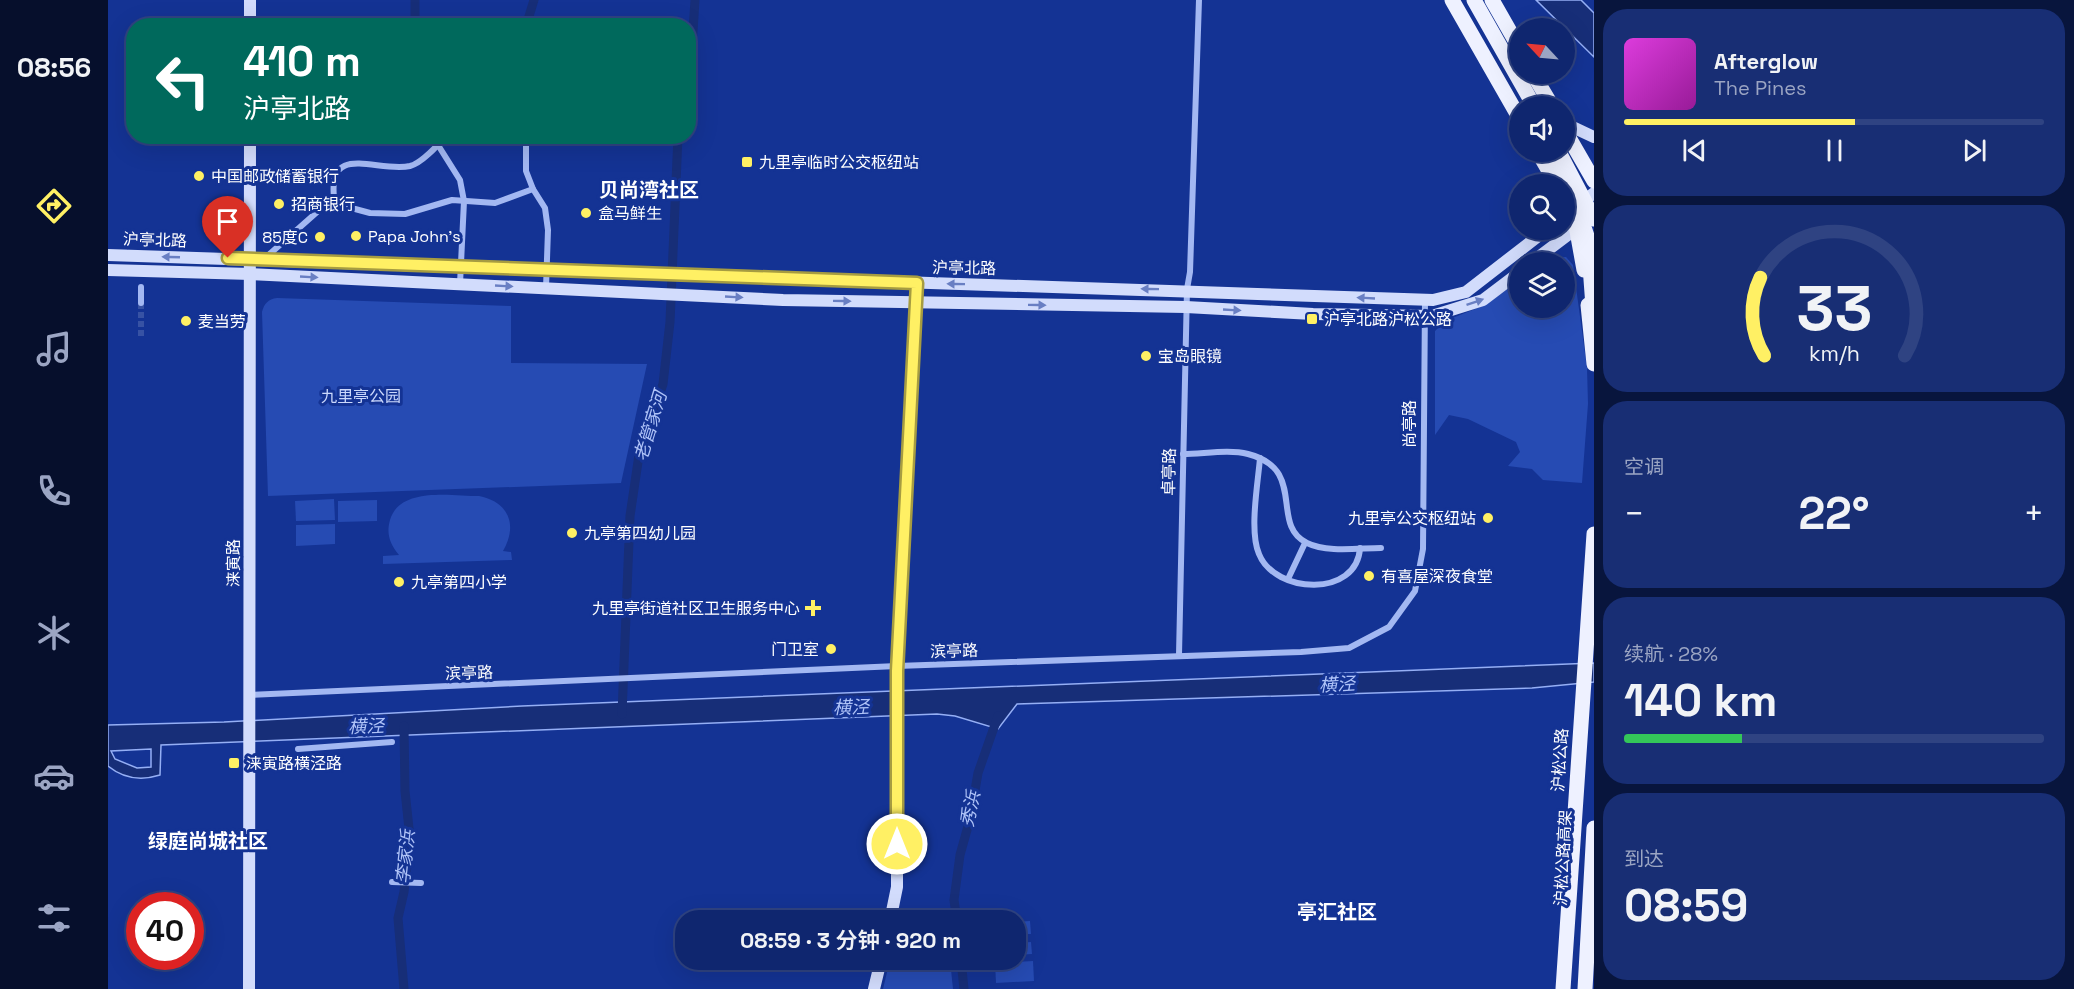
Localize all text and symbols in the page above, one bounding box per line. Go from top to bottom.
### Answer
north arrow [1509,18,1575,84]
map controls [1509,18,1575,318]
text: 410 m [243,35,361,88]
icon: left [144,42,222,120]
text: Afterglow [1714,47,1818,75]
text: 08:56 [17,50,91,85]
text: The Pines [1714,75,1807,101]
text: 沪亭北路 [243,91,351,126]
button: sound [1509,96,1575,162]
icon: previous [1678,134,1711,167]
icon: pause [1818,134,1851,167]
icon: next [1958,134,1991,167]
place label: 九里亭临时公交枢纽站 [759,152,919,173]
marker: 九里亭临时公交枢纽站 [740,155,754,169]
place label: 中国邮政储蓄银行 [211,166,339,187]
marker: 中国邮政储蓄银行 [192,169,206,183]
button: search [1509,174,1575,240]
district label: 贝尚湾社区 [599,177,699,203]
icon: directions [33,185,75,227]
place label: 招商银行 [291,194,355,215]
pin [202,196,253,258]
marker: 招商银行 [272,197,286,211]
place label: 盒马鲜生 [598,203,662,224]
icon: arrive [211,205,244,238]
marker: 盒马鲜生 [579,206,593,220]
place label: Papa John's [368,226,461,247]
place label: 85度C [262,227,308,248]
street label: 沪亭北路 [123,228,187,252]
marker: Papa John's [349,229,363,243]
marker: 85度C [313,230,327,244]
one-way arrow [162,252,181,262]
button: layers [1509,252,1575,318]
street label: 沪亭北路 [932,257,996,279]
text: 33 [1796,269,1872,348]
one-way arrow [300,273,319,282]
one-way arrow [946,279,965,289]
one-way arrow [494,282,513,291]
one-way arrow [1141,284,1160,293]
one-way arrow [725,293,744,302]
one-way arrow [1357,293,1376,302]
one-way arrow [832,296,851,306]
one-way arrow [1466,297,1484,307]
one-way arrow [1028,300,1047,310]
one-way arrow [1223,305,1242,314]
place label: 沪亭北路沪松公路 [1324,309,1452,330]
place label: 麦当劳 [198,311,246,332]
marker: 沪亭北路沪松公路 [1305,312,1319,326]
marker: 麦当劳 [179,314,193,328]
icon: music [33,328,75,370]
text: km/h [1808,340,1860,367]
place label: 宝岛眼镜 [1158,346,1222,367]
marker: 宝岛眼镜 [1139,349,1153,363]
water label: 老管家河 [628,385,672,464]
park label: 九里亭公园 [321,386,401,407]
street label: 尚亭路 [1399,400,1420,448]
street label: 卓亭路 [1158,448,1180,496]
text: 空调 [1624,454,1664,480]
icon: phone [33,470,75,512]
text: 22° [1798,485,1870,542]
text: − [1624,493,1644,535]
text: + [2024,493,2044,535]
place label: 九里亭公交枢纽站 [1348,508,1476,529]
marker: 九里亭公交枢纽站 [1481,511,1495,525]
place label: 九亭第四幼儿园 [584,523,696,544]
marker: 九亭第四幼儿园 [565,526,579,540]
street label: 涞寅路 [223,539,244,587]
place label: 有喜屋深夜食堂 [1381,566,1493,587]
marker: 有喜屋深夜食堂 [1362,569,1376,583]
place label: 九亭第四小学 [411,572,507,593]
marker: 九亭第四小学 [392,575,406,589]
place label: 九里亭街道社区卫生服务中心 [592,598,800,619]
marker: 九里亭街道社区卫生服务中心 [804,599,822,617]
icon: climate [33,612,75,654]
place label: 门卫室 [771,639,819,660]
street label: 滨亭路 [930,640,978,662]
text: 续航 · 28% [1624,641,1718,667]
marker: 门卫室 [824,642,838,656]
street label: 滨亭路 [445,662,493,684]
water label: 横泾 [1318,671,1358,696]
text: 140 km [1624,672,1777,729]
water label: 横泾 [833,695,871,719]
water label: 横泾 [348,714,386,738]
street label: 沪松公路 [1547,727,1573,793]
place label: 涞寅路横泾路 [246,753,342,774]
icon: car [33,755,75,797]
marker: 涞寅路横泾路 [227,756,241,770]
water label: 秀浜 [955,787,985,829]
street label: 沪松公路高架 [1550,810,1576,906]
position arrow [865,812,929,876]
water label: 李家浜 [391,827,419,885]
district label: 绿庭尚城社区 [148,828,268,854]
text: 到达 [1624,846,1664,872]
text: 08:59 [1624,877,1748,934]
speed limit sign: 40 [126,892,204,970]
icon: filters [33,897,75,939]
district label: 亭汇社区 [1297,899,1377,925]
text: 08:59 · 3 分钟 · 920 m [740,926,961,954]

